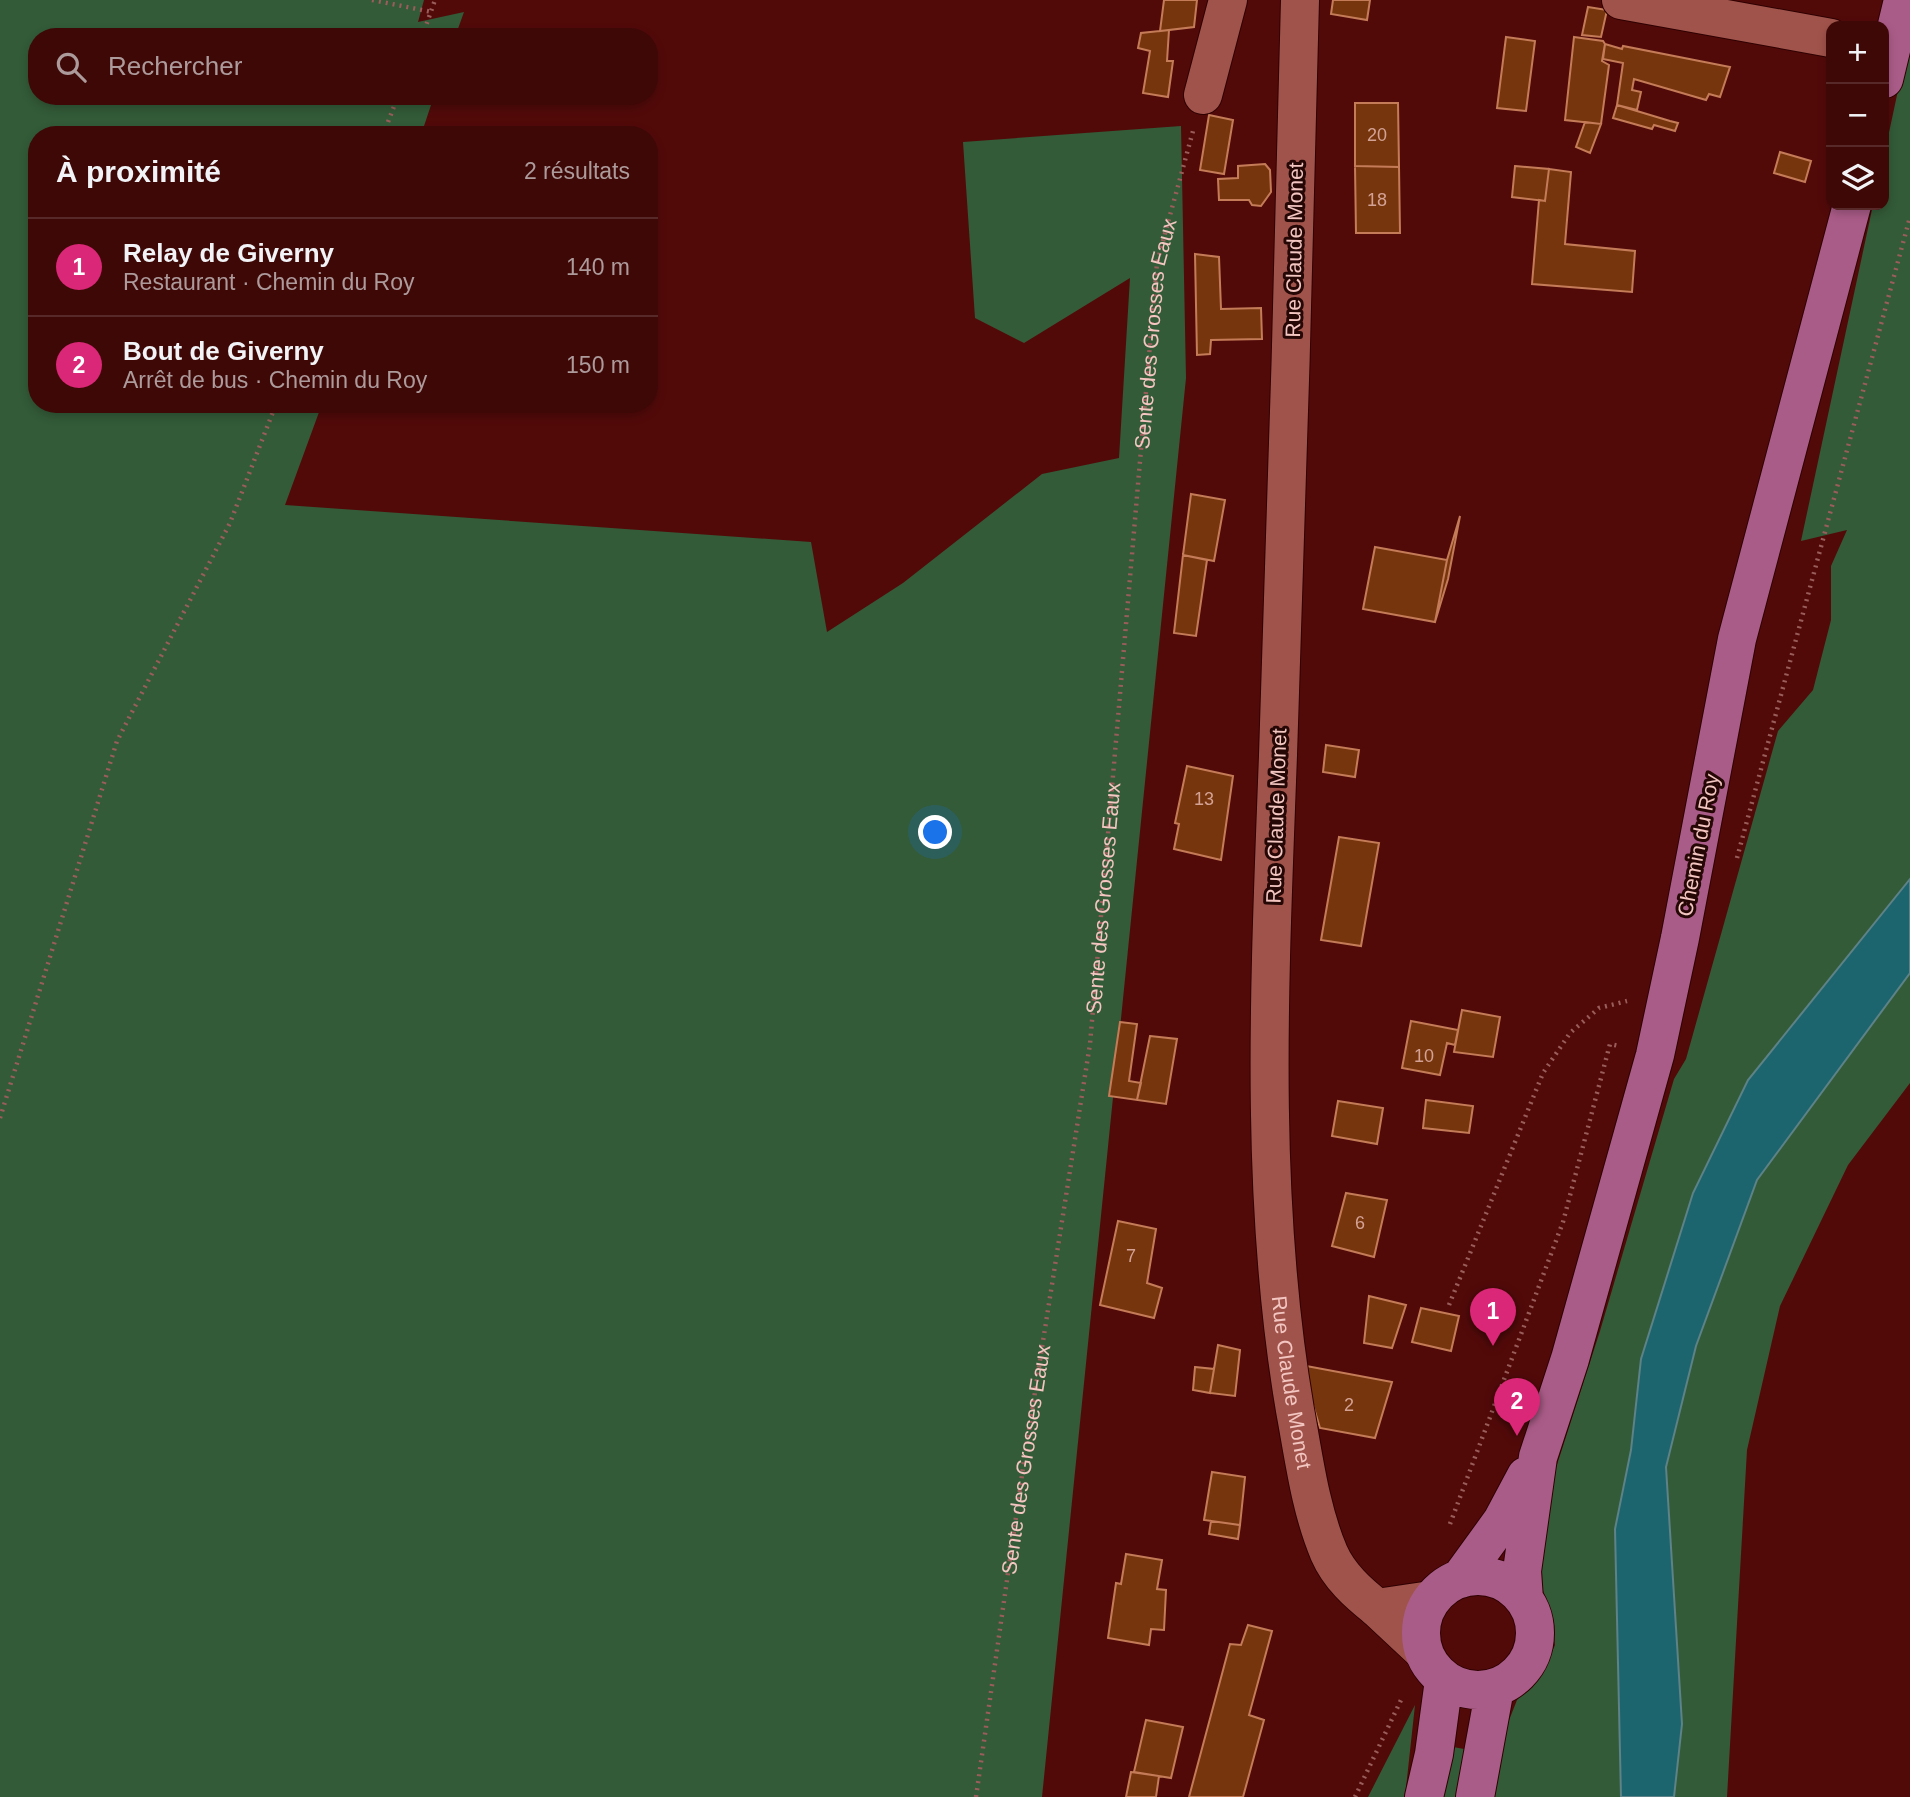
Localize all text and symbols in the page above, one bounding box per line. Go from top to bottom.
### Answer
map controls [1826,21,1889,210]
button: + [1826,21,1889,84]
search box [28,28,658,105]
icon: search [52,48,90,86]
text: Rechercher [108,51,242,81]
button: − [1826,84,1889,147]
house number: 20 [1367,125,1387,145]
button: layers [1826,147,1889,210]
text: À proximité [56,155,221,188]
text: 2 résultats [524,158,630,184]
street label: Rue Claude Monet [1281,162,1307,338]
house number: 18 [1367,190,1387,210]
street label: Sente des Grosses Eaux [1130,215,1180,450]
text: Relay de Giverny [123,238,334,268]
text: 1 [73,254,85,280]
text: 140 m [566,254,630,280]
text: Restaurant · Chemin du Roy [123,269,414,295]
text: Bout de Giverny [123,336,324,366]
text: 2 [73,352,85,378]
text: 150 m [566,352,630,378]
text: Arrêt de bus · Chemin du Roy [123,367,427,393]
street label: Rue Claude Monet [1261,728,1291,904]
street label: Chemin du Roy [1673,771,1723,918]
street label: Sente des Grosses Eaux [1081,781,1124,1015]
house number: 13 [1194,789,1214,809]
your location [918,815,952,849]
house number: 10 [1414,1046,1434,1066]
house number: 6 [1355,1213,1365,1233]
house number: 7 [1126,1246,1136,1266]
pin: 1 [1470,1288,1516,1346]
street label: Rue Claude Monet [1268,1294,1317,1471]
street label: Sente des Grosses Eaux [996,1342,1054,1576]
pin: 2 [1494,1378,1540,1436]
house number: 2 [1344,1395,1354,1415]

